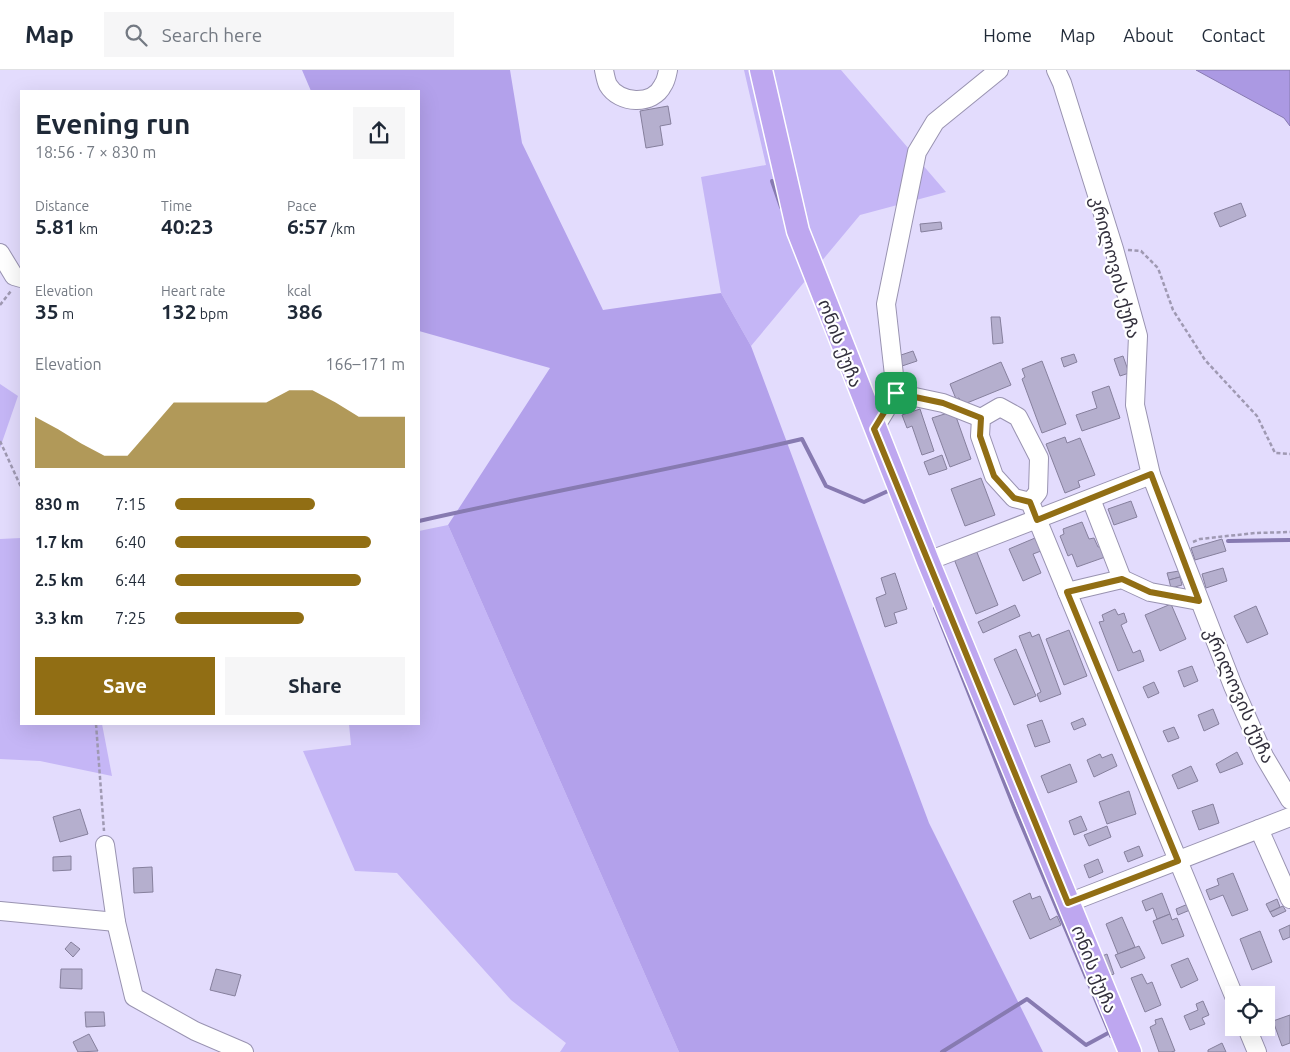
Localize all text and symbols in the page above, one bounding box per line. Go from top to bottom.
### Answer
search box [104,12,454,57]
text: Map [25,21,74,48]
icon: search [122,21,150,49]
text: Search here [162,24,262,46]
text: Home [983,25,1032,45]
text: Map [1060,25,1095,45]
text: About [1123,25,1173,45]
text: Contact [1201,25,1265,45]
button: share [353,107,405,159]
text: Evening run [35,108,190,139]
text: 18:56 · 7 × 830 m [35,143,156,161]
street label: კრილოვის ქუჩა [1085,194,1145,341]
text: Distance [35,198,89,214]
text: Time [161,198,192,214]
text: Pace [287,198,317,214]
text: 5.81 [35,214,76,238]
text: 40:23 [161,214,214,238]
text: 6:57 [287,214,328,238]
text: km [76,221,98,237]
text: /km [328,221,355,237]
text: Elevation [35,283,93,299]
text: Heart rate [161,283,225,299]
text: kcal [287,283,311,299]
street label: ონის ქუჩა [813,296,867,391]
text: 35 [35,299,59,323]
text: 132 [161,299,197,323]
text: 386 [287,299,323,323]
text: m [59,306,74,322]
text: bpm [197,306,228,322]
text: Elevation [35,355,102,373]
text: 166–171 m [325,355,405,373]
pin [875,372,917,414]
icon: arrive [882,379,910,407]
text: 830 m [35,495,80,513]
text: 7:15 [115,495,146,513]
text: 1.7 km [35,533,84,551]
text: 6:40 [115,533,146,551]
text: 2.5 km [35,571,84,589]
text: 6:44 [115,571,146,589]
text: 3.3 km [35,609,84,627]
text: 7:25 [115,609,146,627]
street label: კრილოვის ქუჩა [1199,624,1279,767]
button: Save [35,657,215,715]
button: Share [225,657,405,715]
street label: ონის ქუჩა [1066,922,1122,1017]
map controls [1225,986,1275,1036]
button: locate [1225,986,1275,1036]

